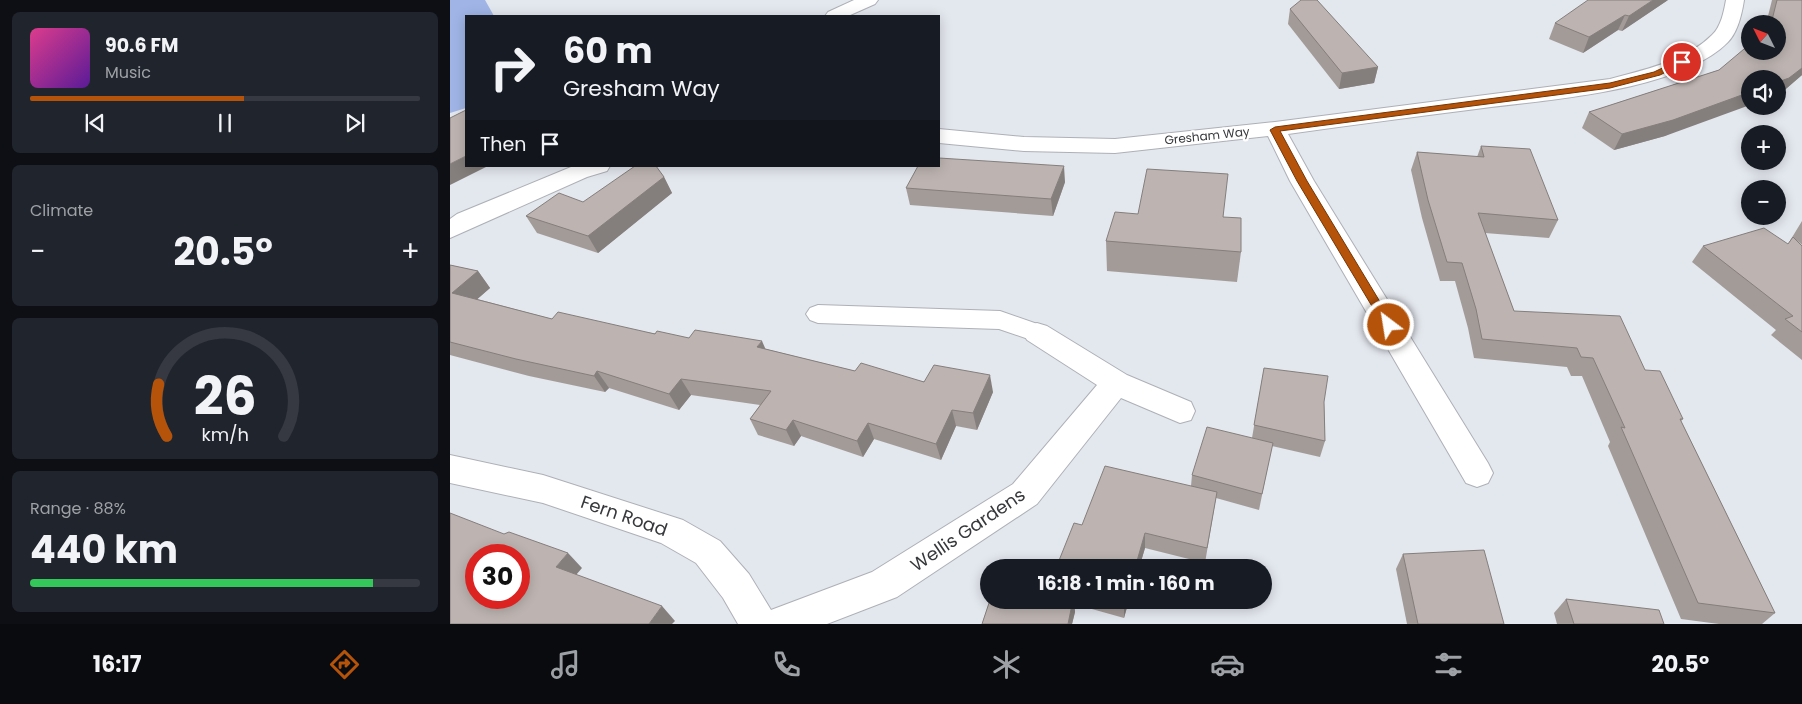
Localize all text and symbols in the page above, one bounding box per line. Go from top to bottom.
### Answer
north arrow [1741,15,1786,60]
map controls [1741,15,1786,225]
text: 60 m [563,26,653,75]
text: 90.6 FM [105,32,178,59]
icon: right [480,35,545,100]
pin [1661,41,1703,83]
icon: arrive [1668,48,1696,76]
text: Music [105,61,151,84]
button: sound [1741,70,1786,115]
text: Gresham Way [563,73,720,104]
icon: previous [81,109,109,137]
icon: pause [211,109,239,137]
icon: next [341,109,369,137]
street label: Gresham Way [1164,123,1251,148]
button: + [1741,125,1786,170]
icon: arrive [536,130,564,158]
text: Then [480,131,526,158]
button: − [1741,180,1786,225]
text: Climate [30,199,93,222]
text: 20.5° [173,225,273,278]
text: − [30,232,45,271]
text: + [401,232,420,271]
position arrow [1362,298,1414,350]
text: 26 [194,360,256,433]
text: km/h [201,422,249,447]
street label: Wellis Gardens [905,482,1030,577]
street label: Fern Road [578,489,671,542]
text: Range · 88% [30,497,126,520]
text: 440 km [30,523,178,576]
speed limit sign: 30 [465,544,530,609]
text: 16:18 · 1 min · 160 m [1037,570,1215,597]
icon: directions [327,647,362,682]
icon: music [548,647,583,682]
icon: phone [769,647,804,682]
icon: climate [989,647,1024,682]
icon: car [1210,647,1245,682]
icon: filters [1431,647,1466,682]
text: 16:17 [93,649,141,680]
text: 20.5° [1651,649,1709,680]

